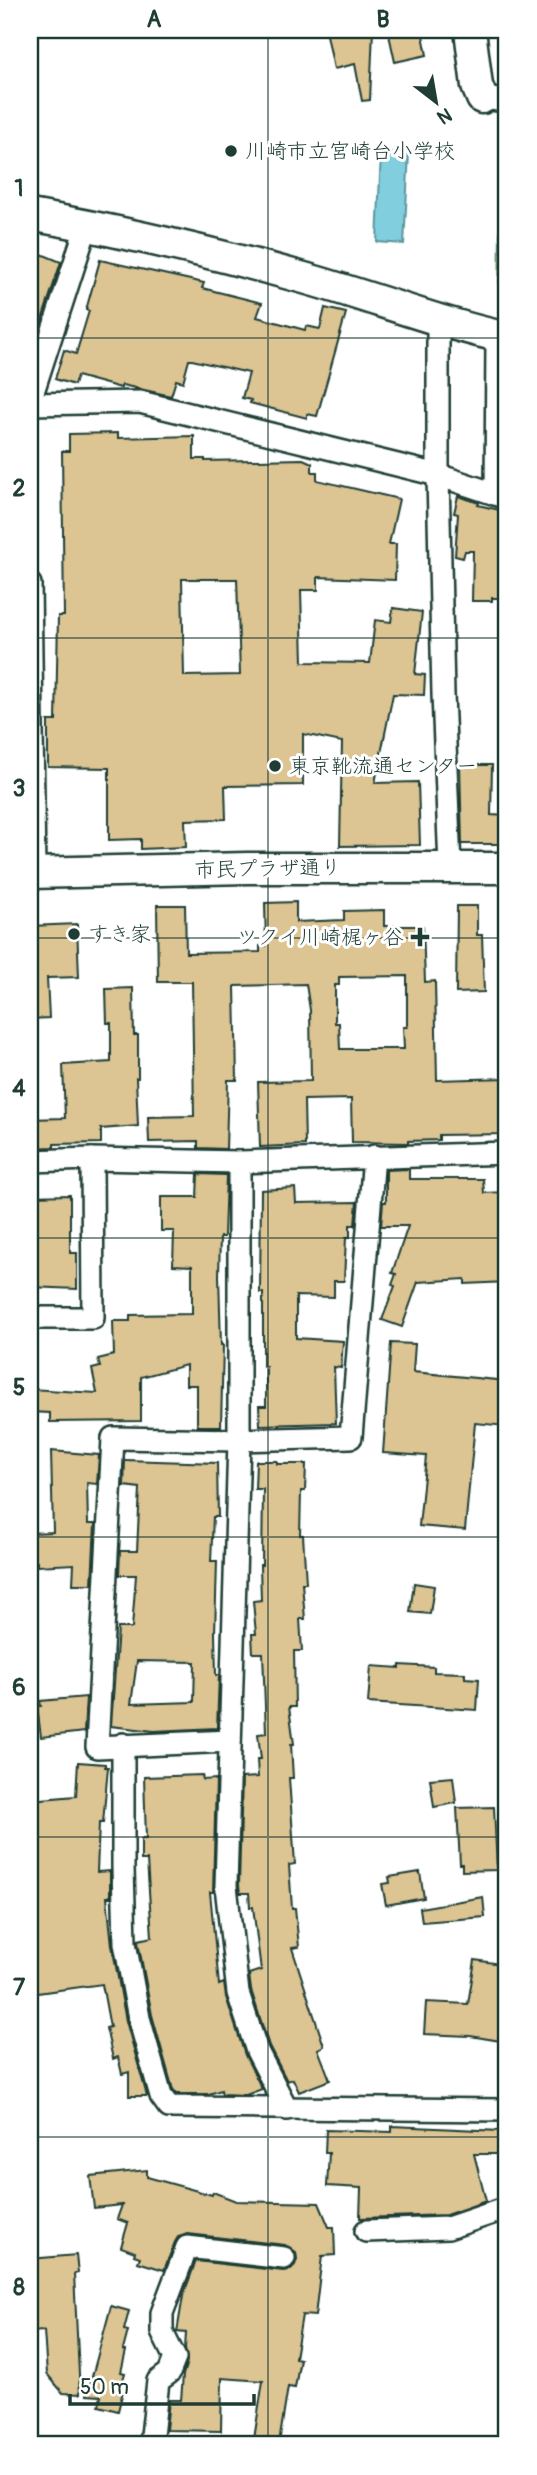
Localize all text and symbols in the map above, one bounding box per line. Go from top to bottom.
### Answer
text: A [147,5,162,34]
text: B [376,5,390,34]
north arrow [400,66,470,136]
text: N [432,102,456,129]
place label: 川崎市立宮崎台小学校 [245,138,455,165]
marker: 川崎市立宮崎台小学校 [223,143,239,159]
text: 1 [15,174,24,203]
text: 2 [13,474,26,503]
place label: 東京靴流通センター [289,753,477,780]
marker: 東京靴流通センター [267,758,283,774]
text: 3 [13,774,25,803]
street label: 市民プラザ通り [194,854,342,884]
place label: すき家 [88,921,151,948]
place label: ツクイ川崎梶ヶ谷 [236,924,404,951]
marker: すき家 [66,926,82,942]
marker: ツクイ川崎梶ヶ谷 [410,927,430,947]
text: 4 [12,1074,26,1103]
text: 5 [13,1373,25,1402]
text: 6 [12,1673,26,1702]
text: 7 [13,1973,26,2002]
text: 8 [13,2273,25,2302]
scale bar [70,2363,254,2407]
text: 50 m [80,2374,129,2401]

